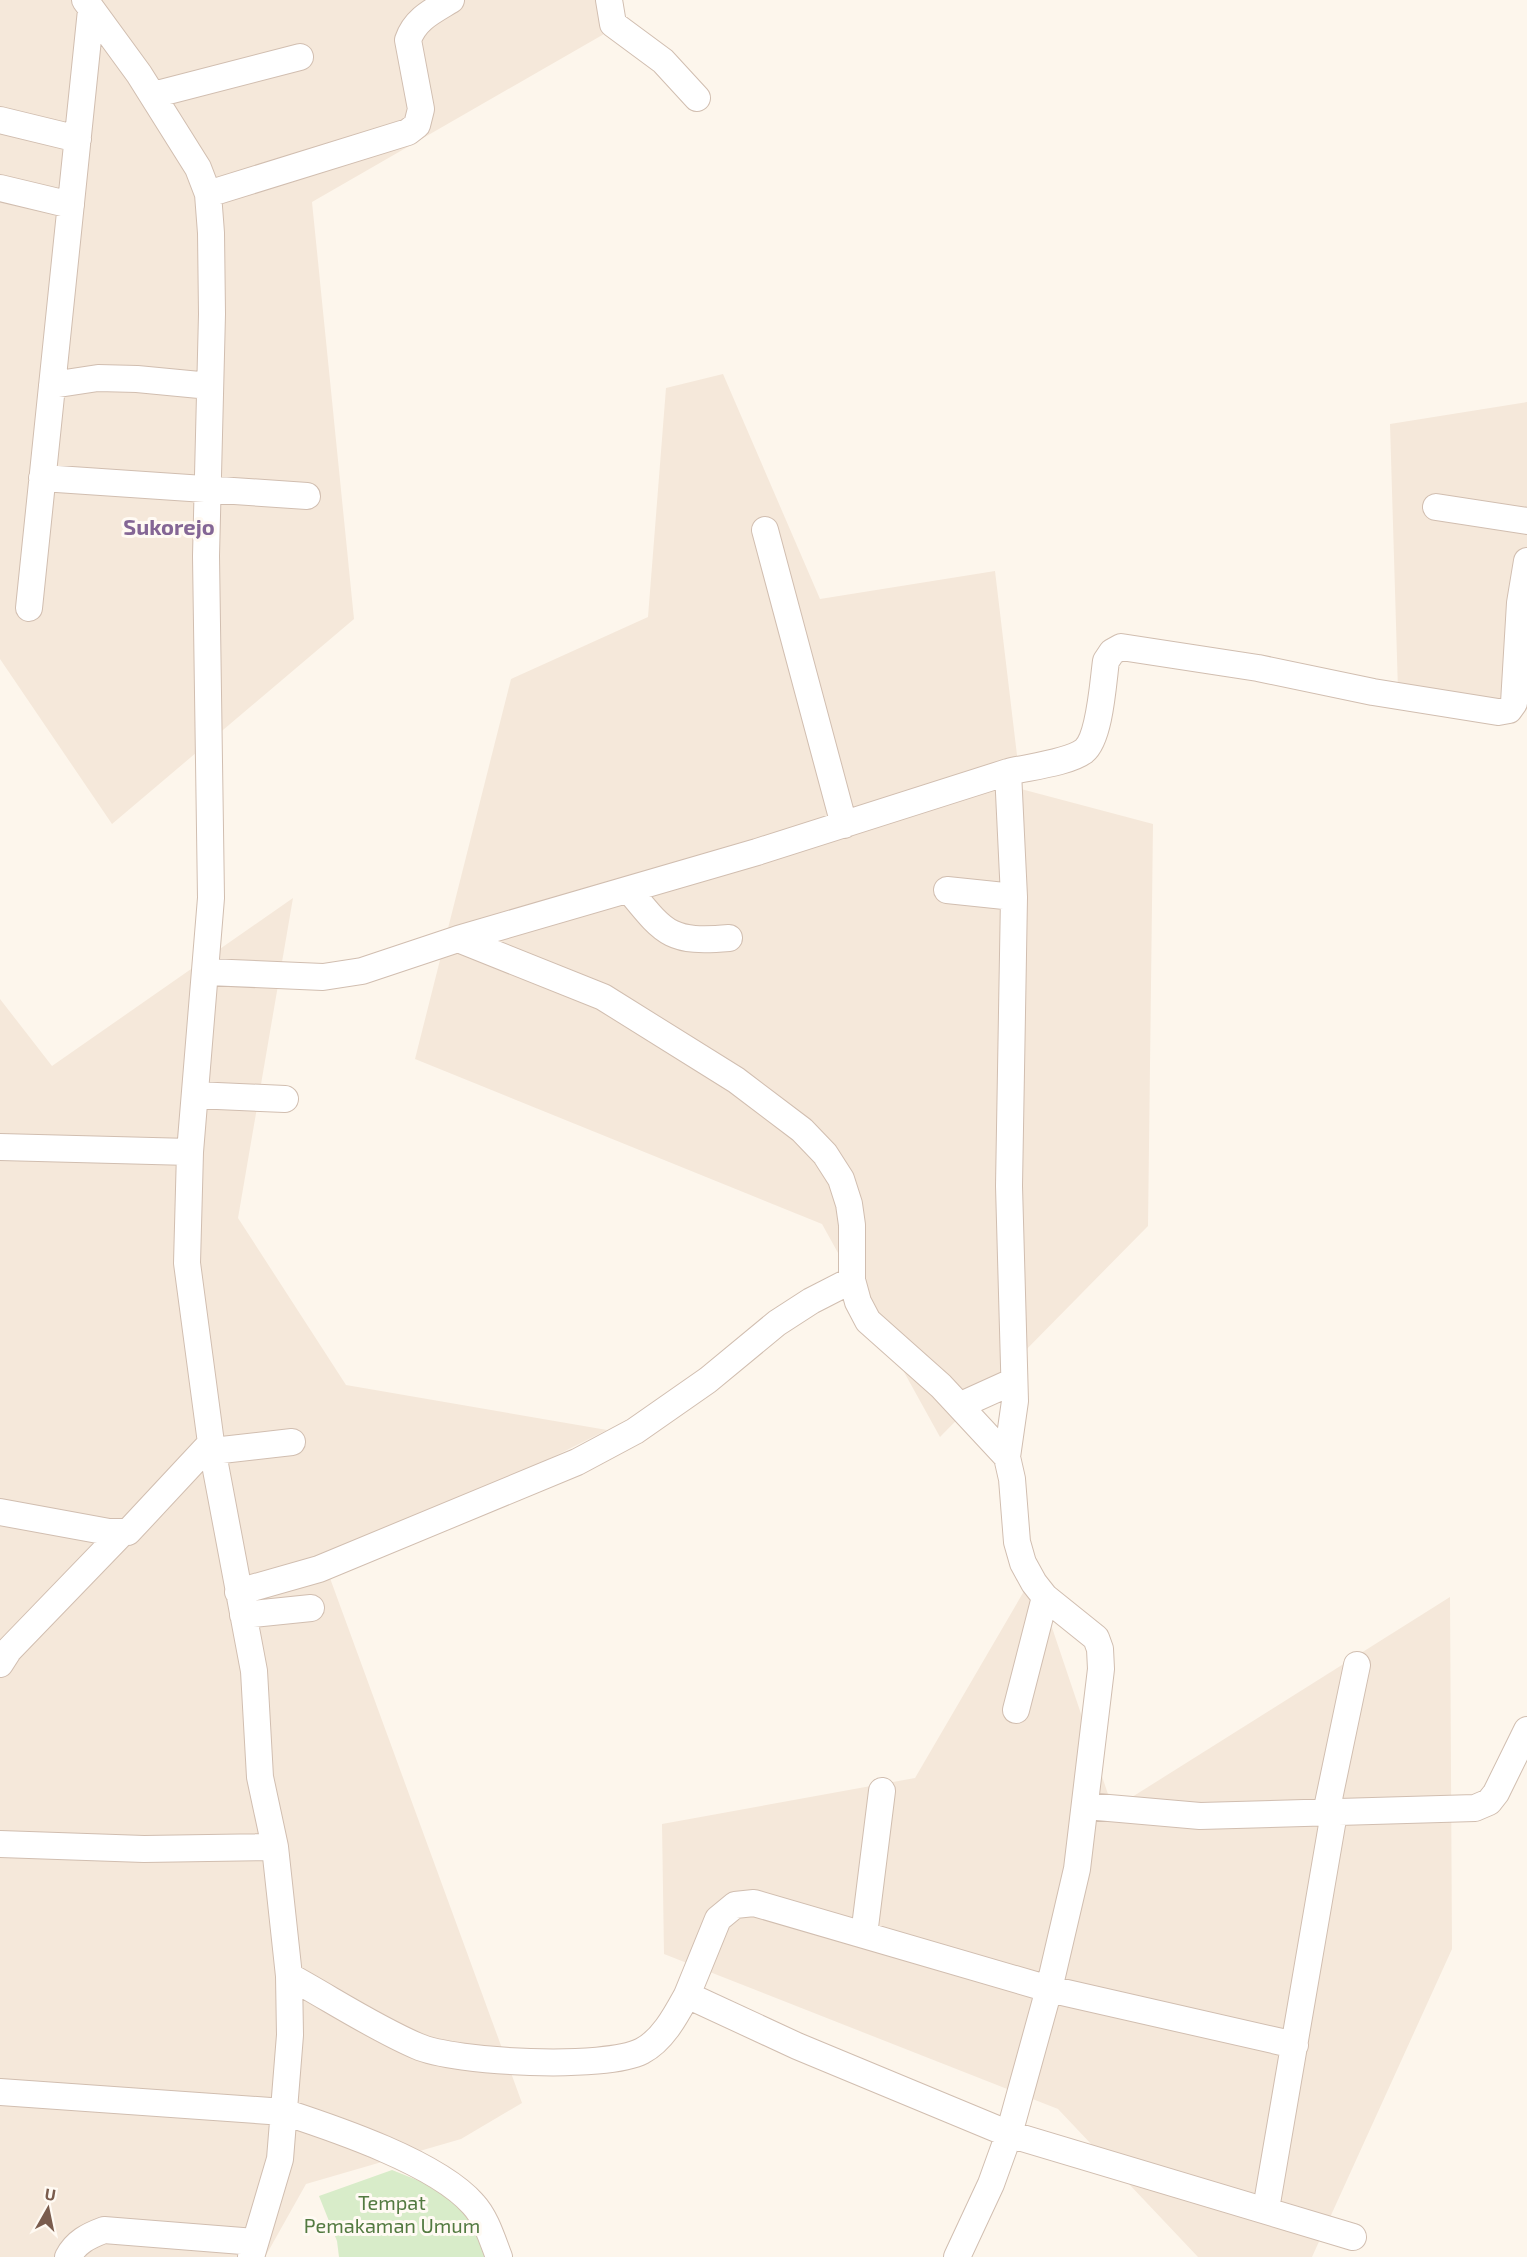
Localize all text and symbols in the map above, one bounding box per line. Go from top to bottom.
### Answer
district label: Sukorejo [123,513,215,539]
north arrow [18,2179,78,2239]
text: U [44,2183,57,2204]
park label: Tempat Pemakaman Umum [304,2190,480,2237]

